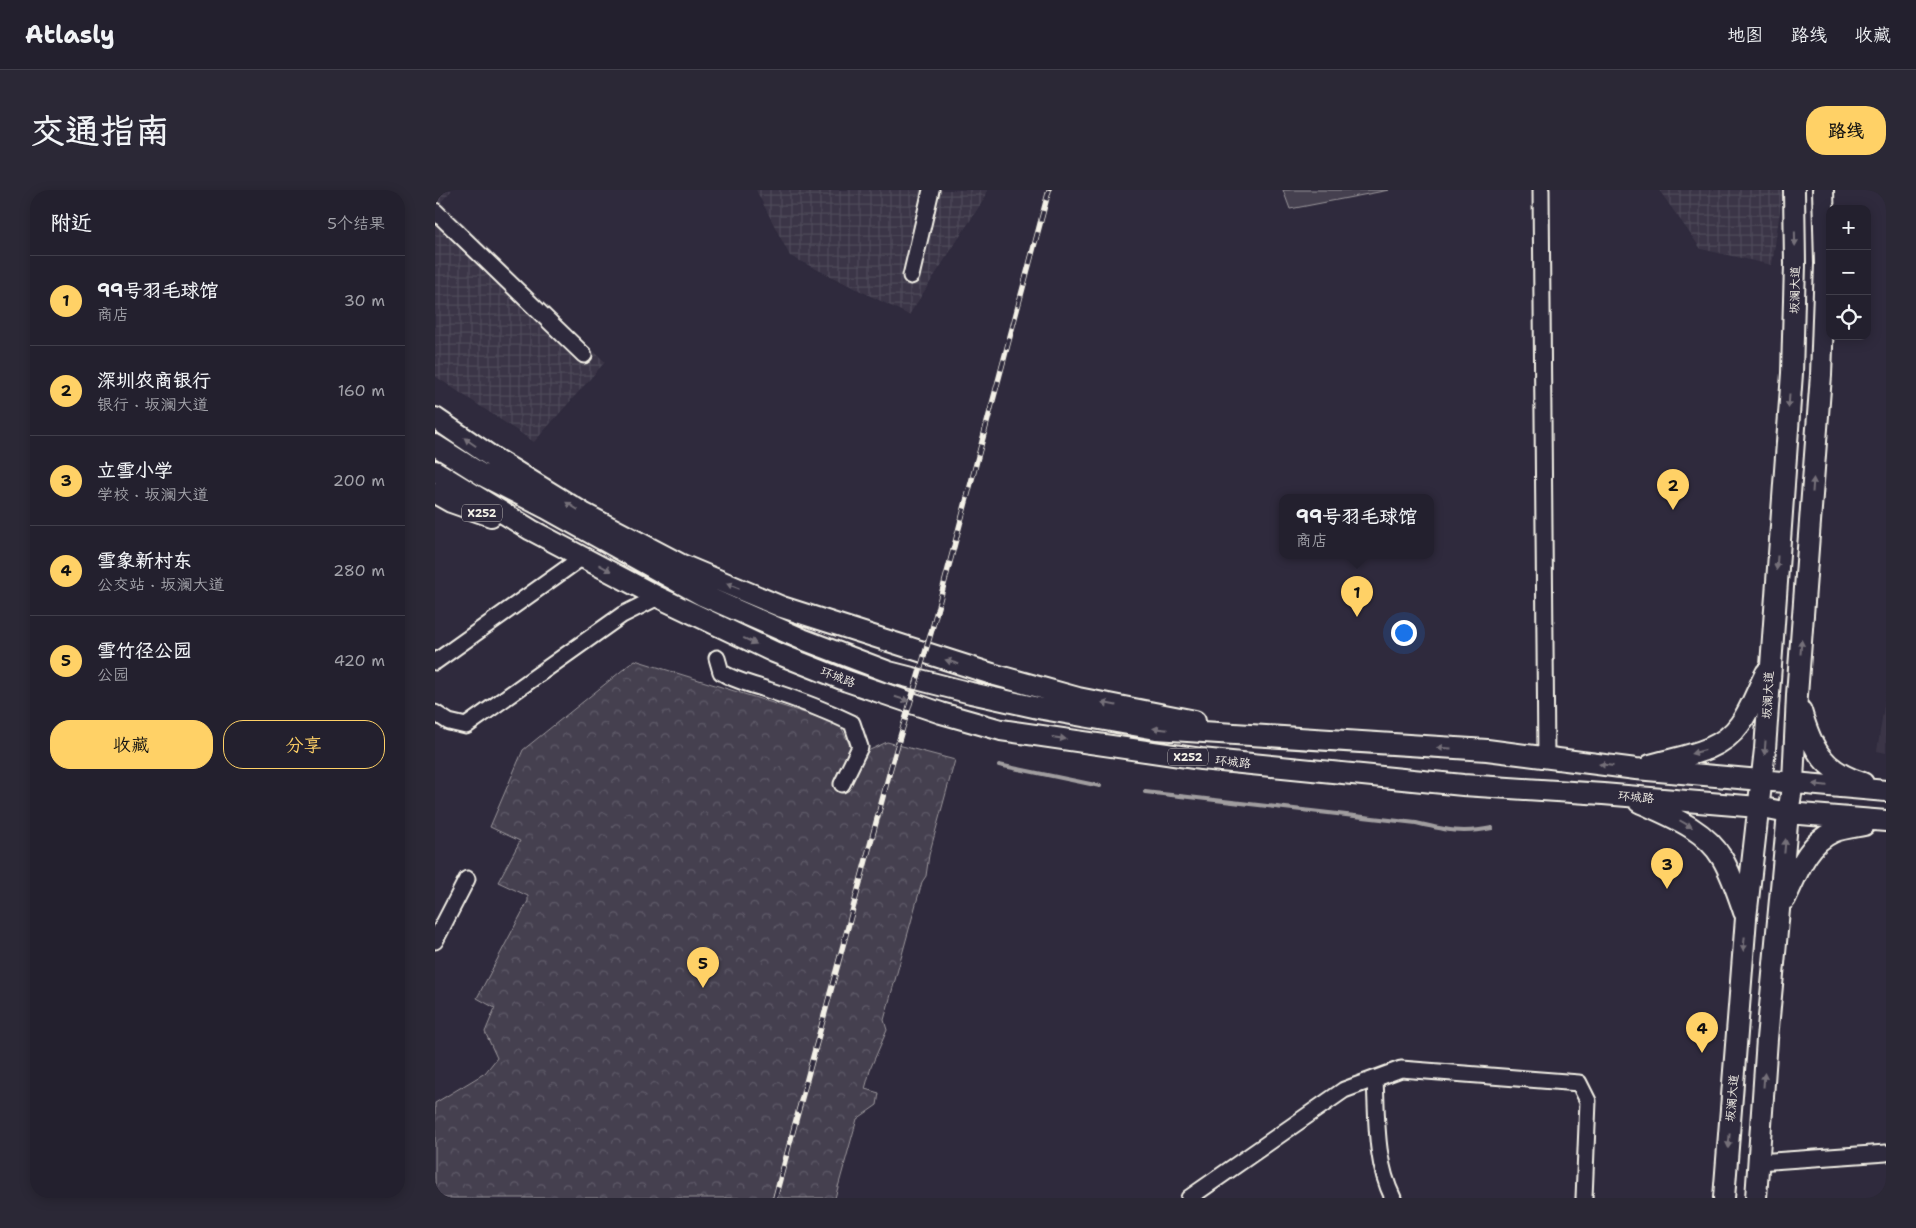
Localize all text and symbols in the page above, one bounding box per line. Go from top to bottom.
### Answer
text: Atlasly [25,19,115,51]
text: 地图 [1727,23,1763,47]
text: 路线 [1791,23,1827,47]
text: 收藏 [1855,23,1891,47]
button: 路线 [1806,106,1886,155]
text: 交通指南 [30,107,170,154]
map controls [1826,205,1871,340]
button: + [1826,205,1871,250]
text: 附近 [50,209,92,237]
text: 5个结果 [327,213,385,234]
one-way arrow [1791,231,1799,247]
button: − [1826,250,1871,295]
street label: 坂澜大道 [1787,266,1803,314]
text: 99号羽毛球馆 [97,278,218,303]
text: 1 [62,290,70,311]
text: 30 m [344,290,385,311]
button: locate [1826,295,1871,340]
text: 商店 [97,304,129,325]
text: 深圳农商银行 [97,368,211,393]
text: 2 [60,380,72,401]
text: 160 m [338,380,385,401]
one-way arrow [1785,393,1793,409]
text: 银行 · 坂澜大道 [97,394,208,415]
one-way arrow [463,437,476,447]
text: 立雪小学 [97,458,173,483]
pin: 2 [1657,469,1689,510]
text: 3 [60,470,72,491]
text: 200 m [333,470,385,491]
one-way arrow [1809,476,1817,492]
text: 学校 · 坂澜大道 [97,484,208,505]
popup [1279,494,1434,559]
one-way arrow [565,502,578,511]
road number: X252 [462,504,502,522]
text: 99号羽毛球馆 [1296,504,1417,529]
text: 商店 [1296,530,1328,551]
text: 雪象新村东 [97,548,192,573]
one-way arrow [1773,555,1781,571]
text: 4 [60,560,72,581]
text: 280 m [333,560,385,581]
one-way arrow [598,564,613,572]
text: 公交站 · 坂澜大道 [97,574,224,595]
pin: 1 [1341,576,1373,617]
one-way arrow [726,582,740,590]
your location [1391,620,1417,646]
one-way arrow [743,637,757,645]
text: 雪竹径公园 [97,638,192,663]
one-way arrow [1797,638,1805,654]
text: 5 [61,650,71,671]
text: 420 m [334,650,385,671]
one-way arrow [945,658,960,665]
street label: 环城路 [818,663,858,691]
text: 公园 [97,664,129,685]
street label: 坂澜大道 [1759,671,1777,719]
one-way arrow [895,696,910,704]
one-way arrow [1102,700,1117,708]
button: 收藏 [50,720,213,769]
button: 分享 [223,720,385,769]
one-way arrow [1152,725,1168,733]
one-way arrow [1052,734,1068,742]
one-way arrow [1760,740,1768,756]
one-way arrow [1436,743,1452,751]
road number: X252 [1168,748,1208,766]
one-way arrow [1690,748,1705,756]
street label: 环城路 [1214,752,1252,772]
one-way arrow [1598,761,1614,769]
one-way arrow [1812,781,1828,789]
street label: 环城路 [1617,787,1655,807]
one-way arrow [1679,820,1692,829]
one-way arrow [1782,838,1790,854]
pin: 3 [1651,848,1683,889]
one-way arrow [1740,936,1748,952]
pin: 5 [687,947,719,988]
pin: 4 [1686,1012,1718,1053]
one-way arrow [1761,1071,1769,1087]
street label: 坂澜大道 [1722,1073,1742,1123]
one-way arrow [1724,1133,1732,1149]

